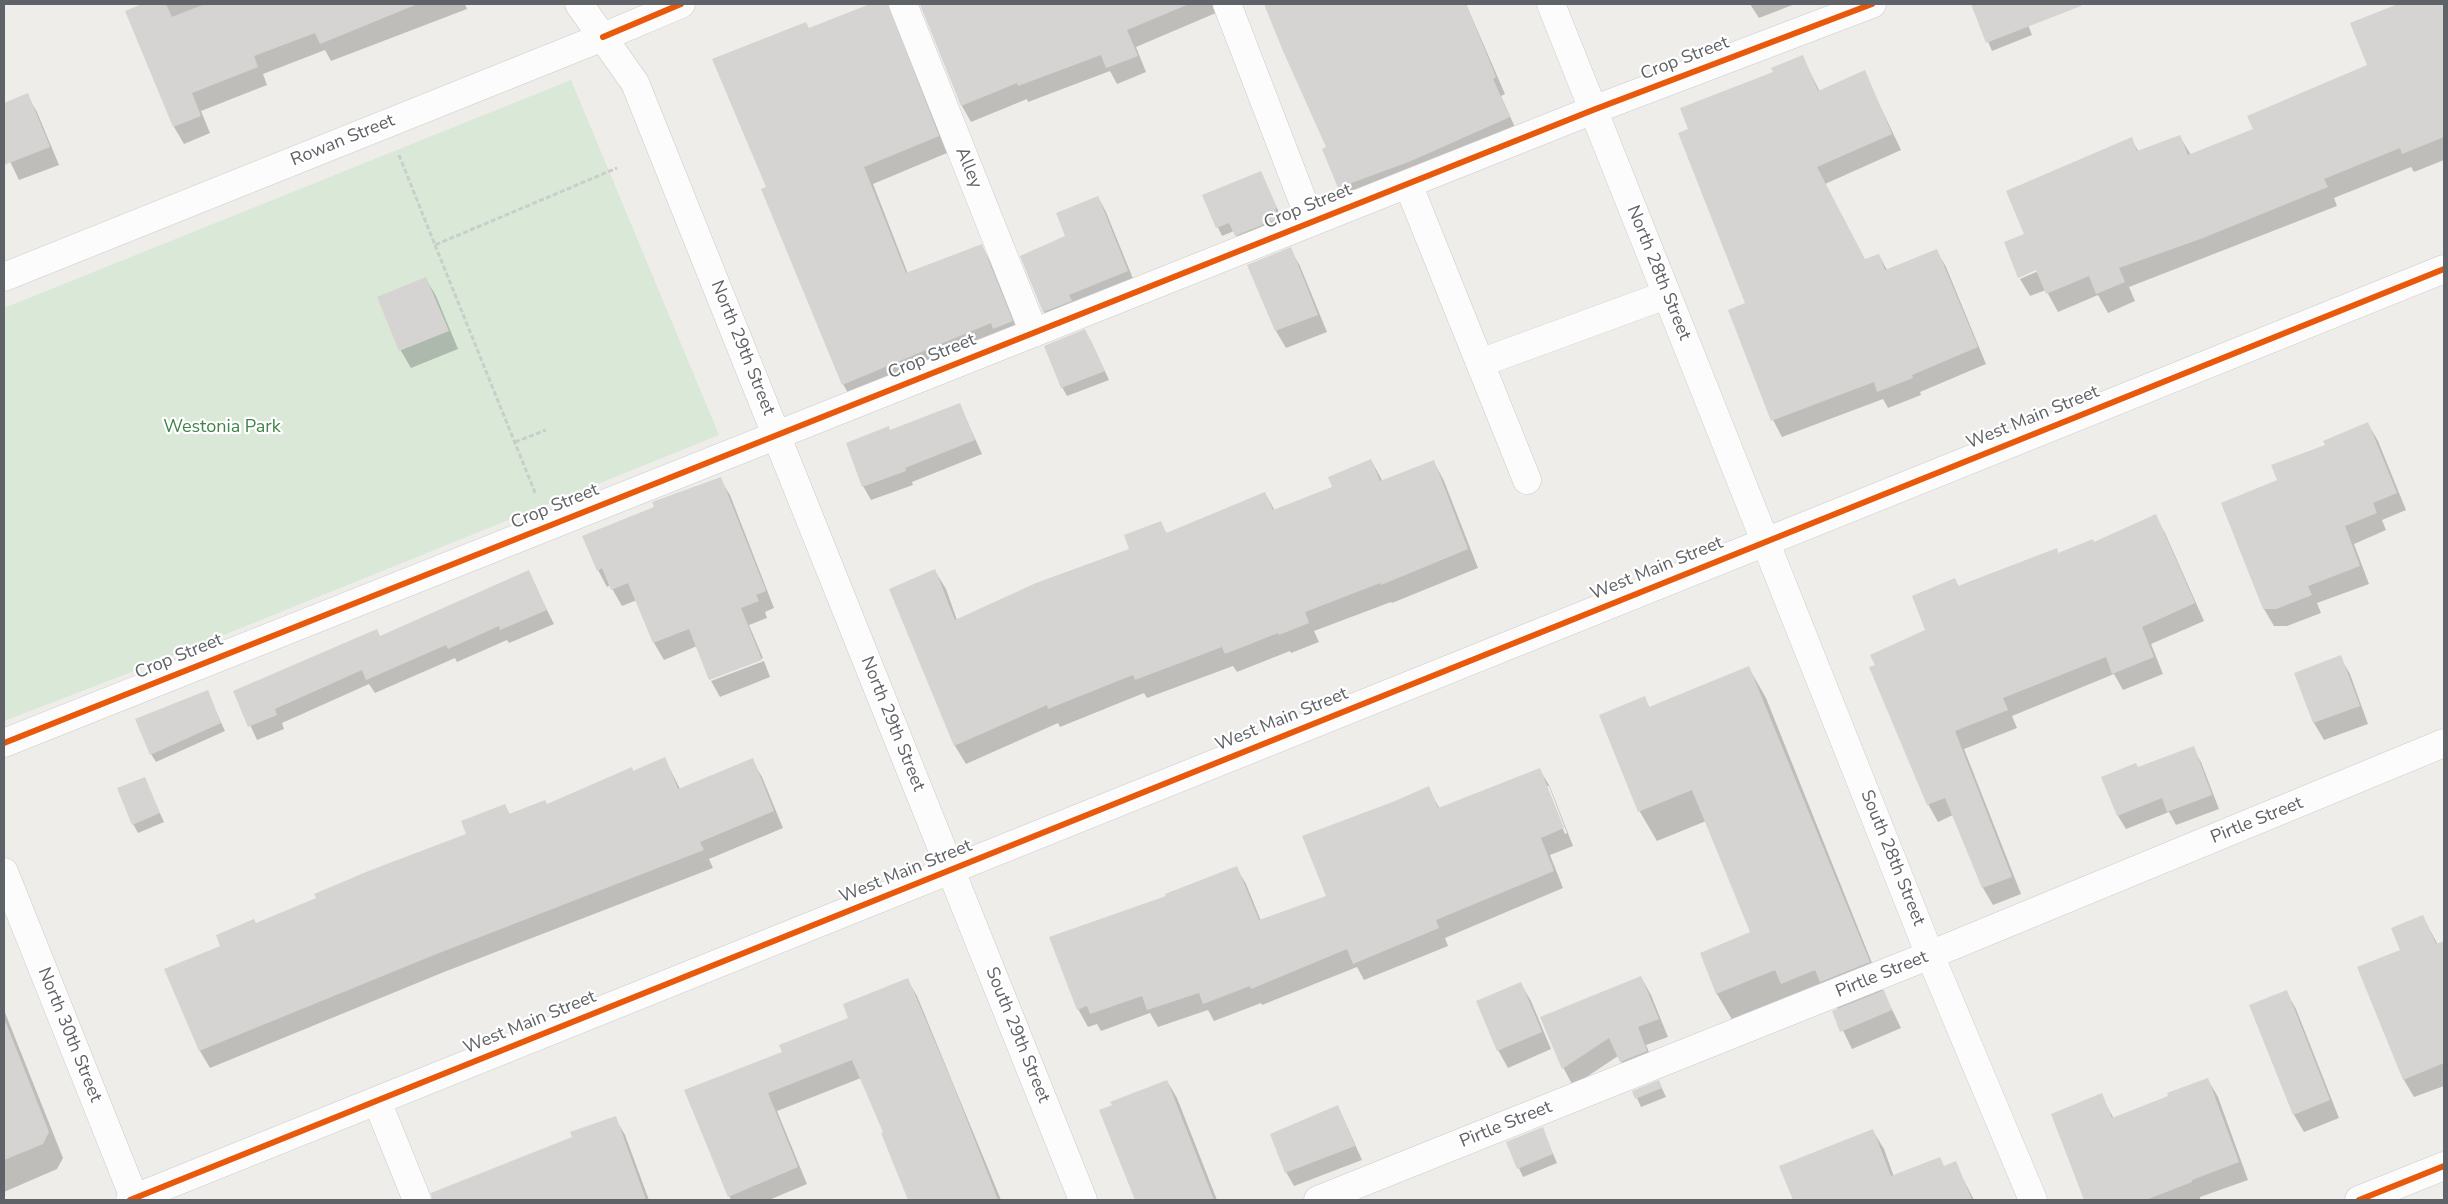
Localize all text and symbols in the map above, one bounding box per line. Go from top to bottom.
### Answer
street label: Crop Street [1638,32,1732,86]
street label: Rowan Street [288,110,398,172]
street label: Alley [950,144,986,192]
street label: Crop Street [1261,180,1355,234]
street label: North 28th Street [1621,203,1695,343]
street label: North 29th Street [705,278,779,418]
street label: Crop Street [885,330,979,384]
street label: West Main Street [1964,382,2102,454]
park label: Westonia Park [163,417,281,439]
street label: Crop Street [508,480,602,534]
street label: West Main Street [1588,533,1726,605]
street label: Crop Street [132,630,226,684]
street label: North 29th Street [855,654,929,794]
street label: West Main Street [1213,684,1351,756]
street label: South 28th Street [1855,787,1929,929]
street label: Pirtle Street [2208,793,2306,849]
street label: West Main Street [837,836,975,908]
street label: Pirtle Street [1833,947,1931,1003]
street label: South 29th Street [980,964,1054,1106]
street label: North 30th Street [32,965,106,1105]
street label: West Main Street [461,987,599,1059]
street label: Pirtle Street [1457,1097,1555,1153]

